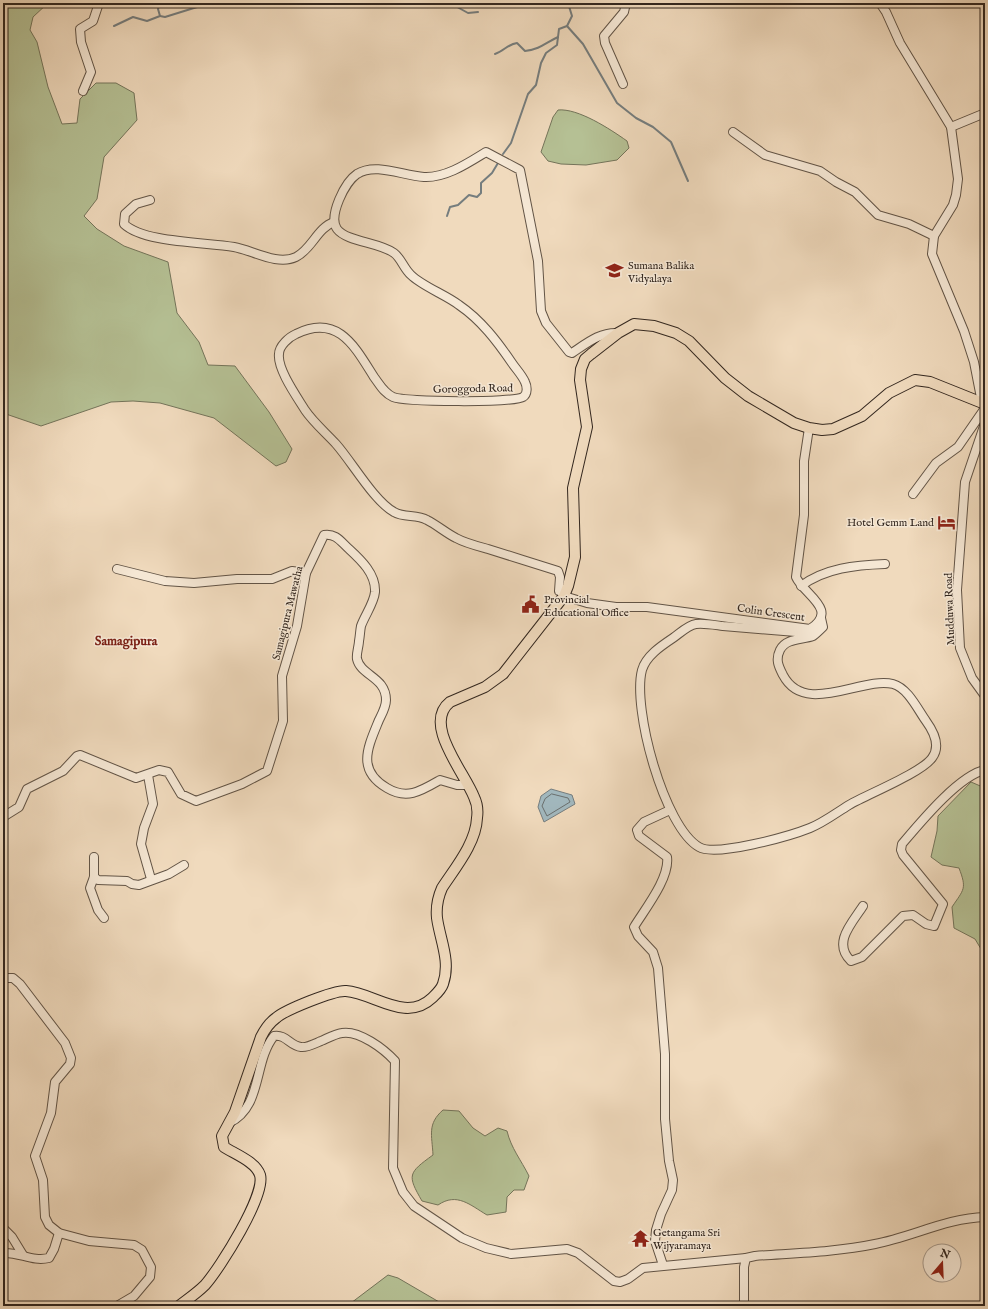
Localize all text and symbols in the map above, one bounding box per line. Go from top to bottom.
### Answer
place label: Sumana Balika Vidyalaya [627,259,694,286]
school or university icon: Sumana Balika Vidyalaya [605,261,625,281]
street label: Goroggoda Road [433,381,513,397]
hotel icon: Hotel Gemm Land [937,512,957,532]
place label: Hotel Gemm Land [847,516,934,530]
street label: Samagipura Mawatha [269,564,307,662]
street label: Mudduwa Road [942,572,958,645]
place label: Provincial Educational Office [544,593,629,620]
public building icon: Provincial Educational Office [521,595,541,615]
street label: Colin Crescent [736,601,806,625]
district label: Samagipura [95,633,158,650]
place label: Getangama Sri Wijyaramaya [653,1226,720,1253]
temple icon: Getangama Sri Wijyaramaya [630,1228,650,1248]
north arrow [922,1243,962,1283]
text: N [937,1246,952,1263]

